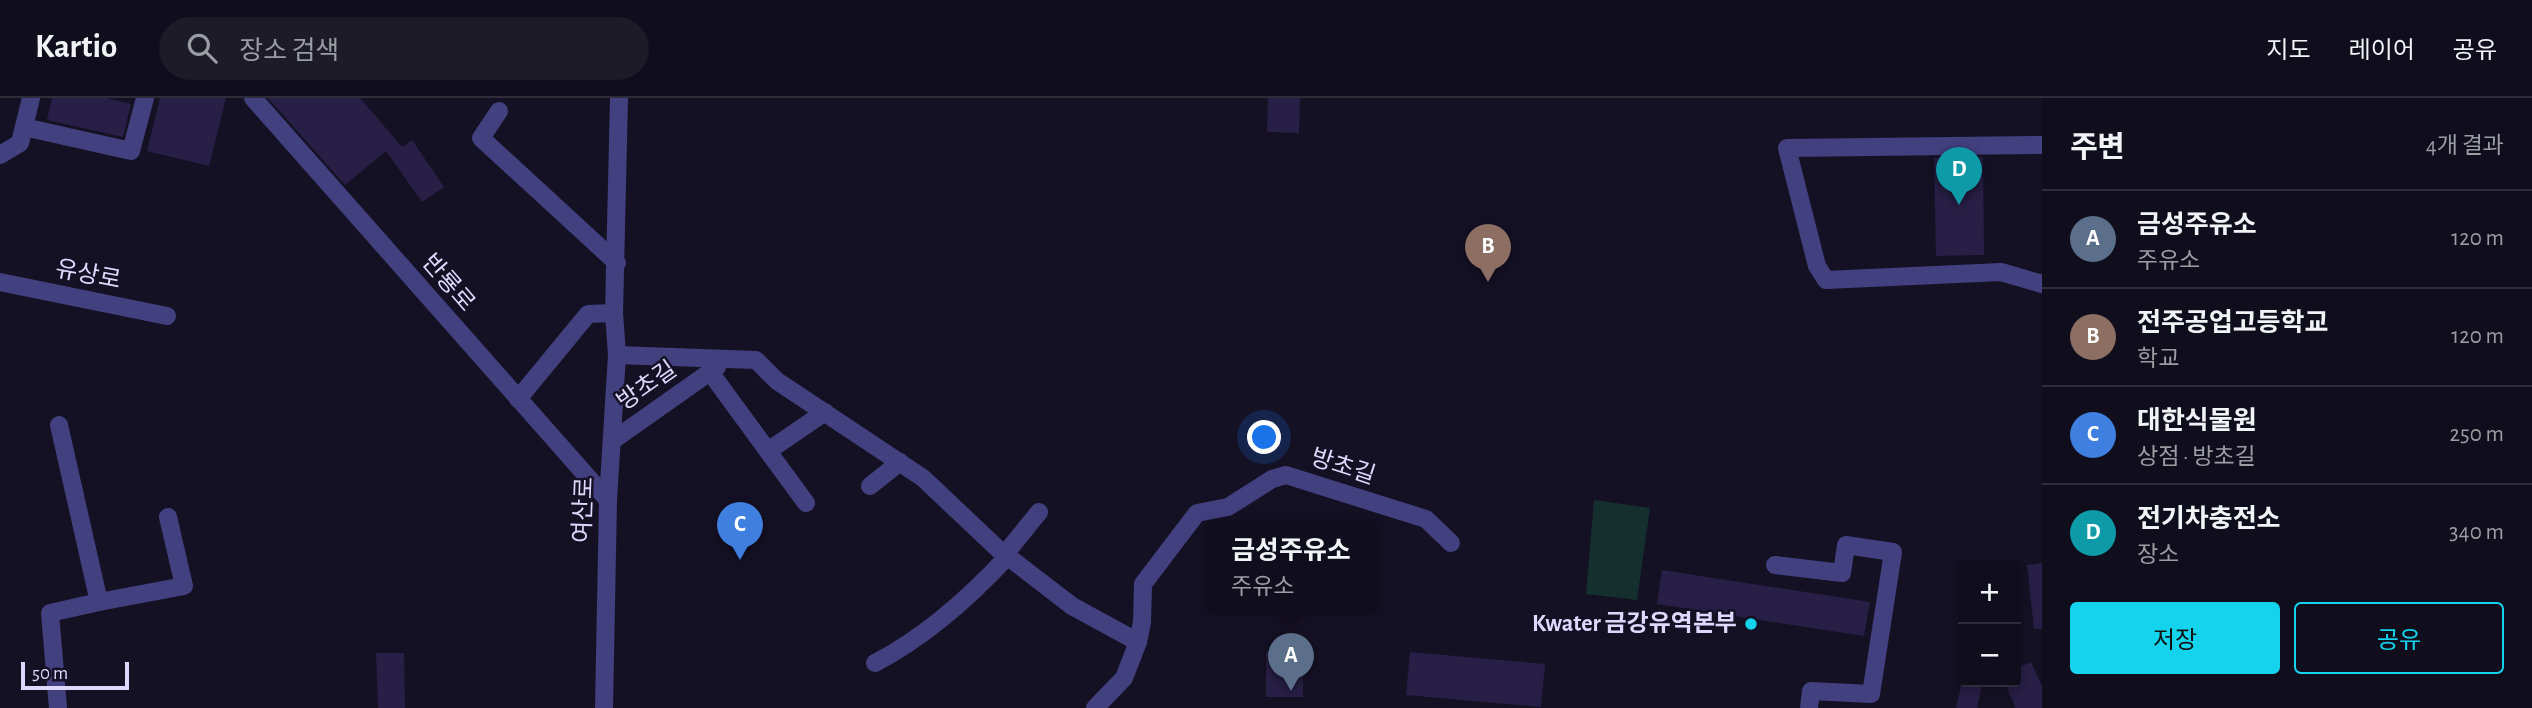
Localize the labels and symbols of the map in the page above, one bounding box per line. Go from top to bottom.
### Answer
pin: D [1936,147,1982,205]
pin: B [1465,224,1511,282]
street label: 반룡로 [417,249,480,316]
street label: 유상로 [53,256,123,293]
street label: 방초길 [612,356,681,415]
your location [1247,420,1281,454]
street label: 방초길 [1308,443,1379,489]
street label: 여산로 [570,476,597,544]
pin: C [717,502,763,560]
place label: Kwater 금강유역본부 [1532,610,1737,636]
marker: Kwater 금강유역본부 [1743,616,1759,632]
pin: A [1268,633,1314,691]
scale bar [21,659,130,691]

